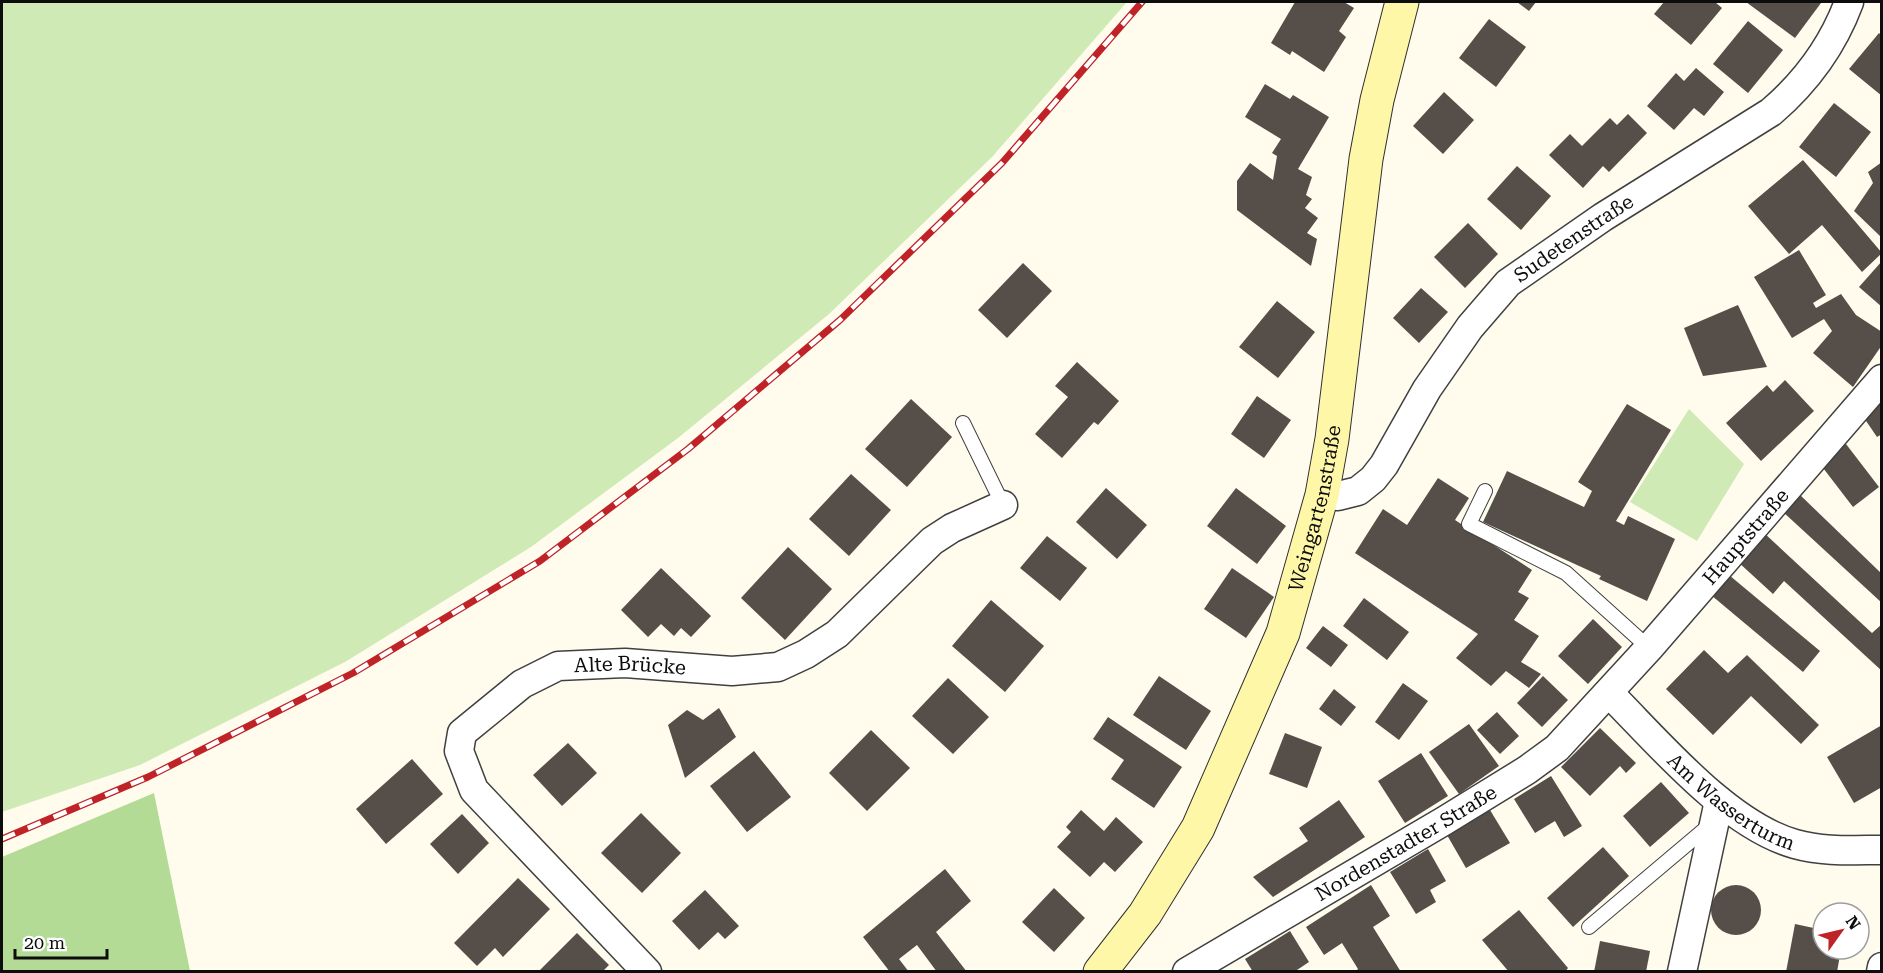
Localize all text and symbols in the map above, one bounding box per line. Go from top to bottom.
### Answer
street label: Sudetenstraße [1509,189,1638,287]
street label: Weingartenstraße [1283,424,1346,594]
street label: Hauptstraße [1697,484,1794,590]
street label: Alte Brücke [574,651,687,680]
street label: Am Wasserturm [1662,748,1798,855]
street label: Nordenstadter Straße [1311,780,1501,906]
north arrow [1811,901,1871,961]
text: N [1842,912,1864,933]
scale bar [15,922,106,960]
text: 20 m [24,932,65,953]

